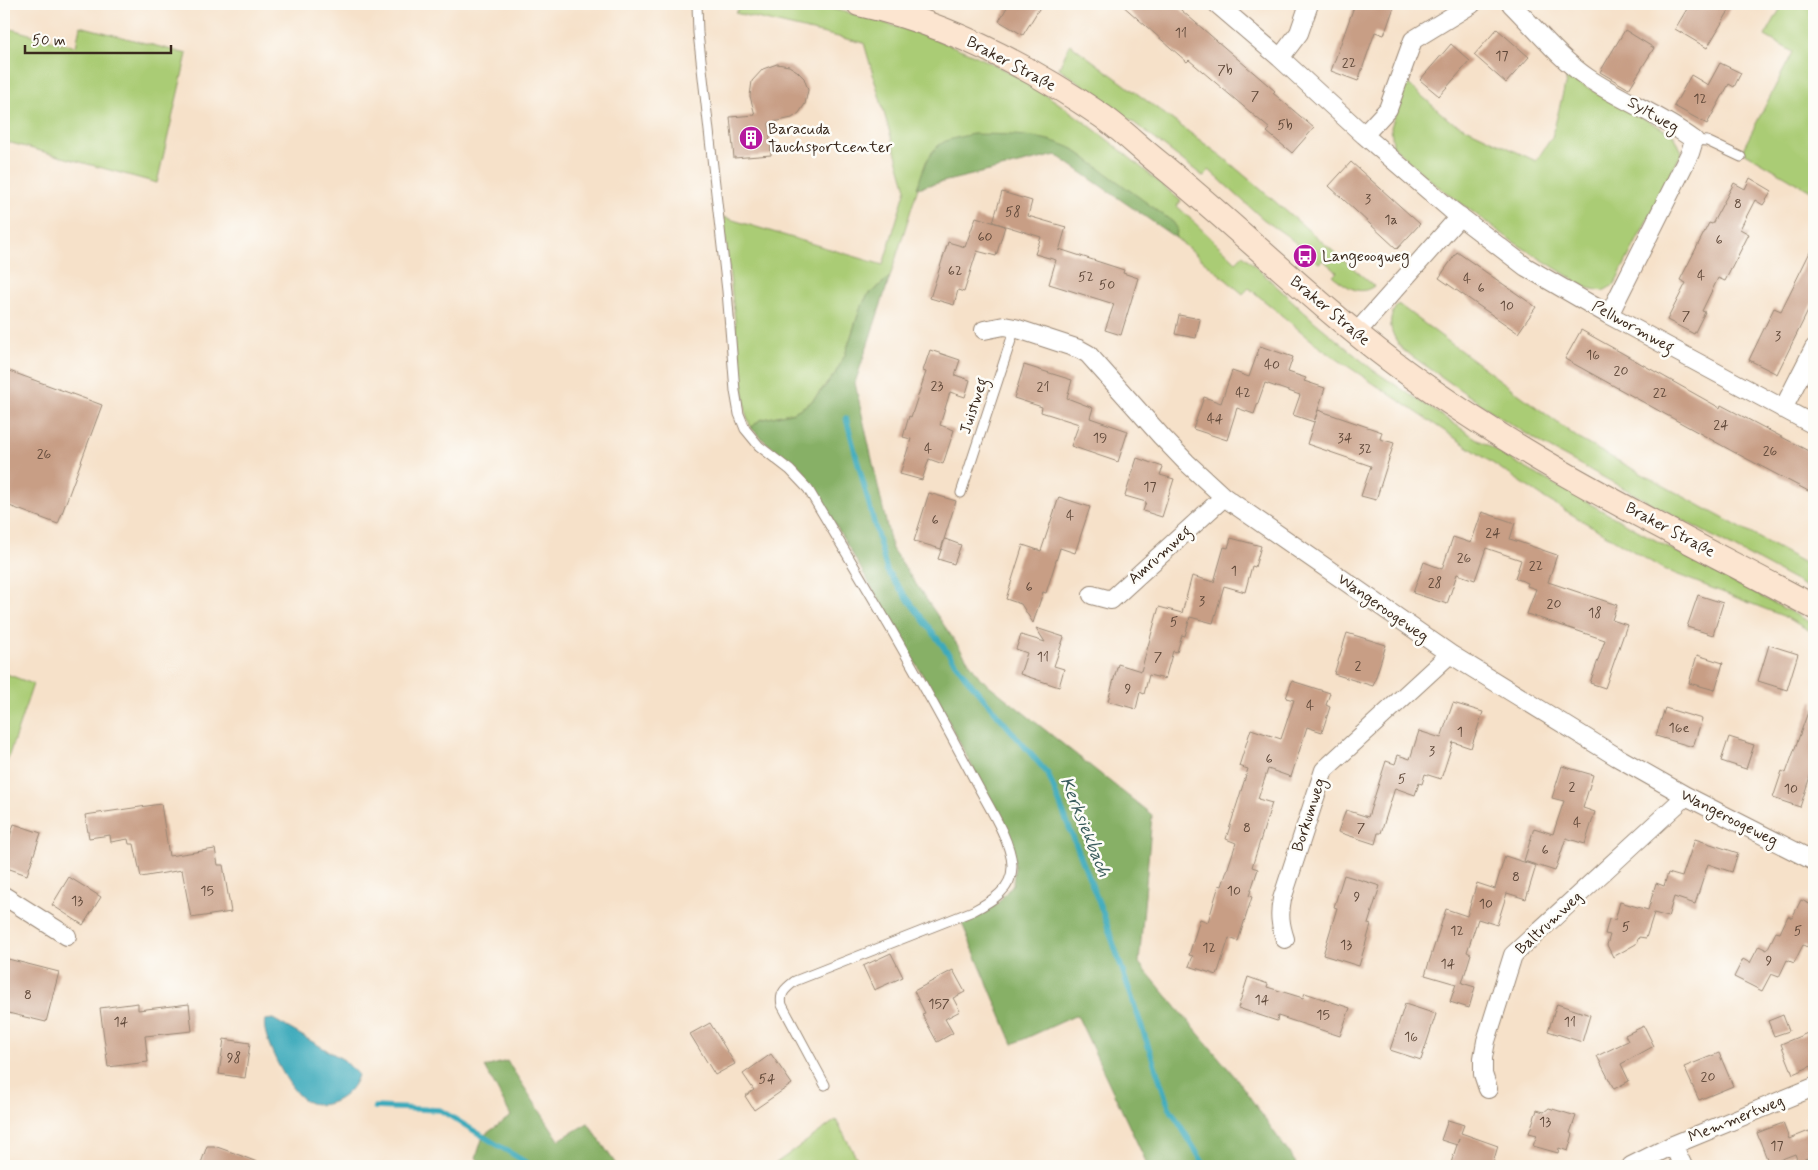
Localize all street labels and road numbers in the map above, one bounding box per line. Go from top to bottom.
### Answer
street label: Braker Straße [963,32,1060,96]
street label: Syltweg [1623,92,1683,139]
street label: Braker Straße [1286,271,1375,351]
street label: Pellwormweg [1588,296,1678,359]
street label: Juistweg [955,375,994,437]
street label: Braker Straße [1622,498,1719,562]
street label: Amrumweg [1124,521,1197,590]
street label: Wangeroogeweg [1333,569,1433,648]
street label: Borkumweg [1287,776,1332,855]
street label: Wangeroogeweg [1676,784,1781,852]
street label: Baltrumweg [1511,887,1587,959]
street label: Memmertweg [1685,1090,1787,1148]

